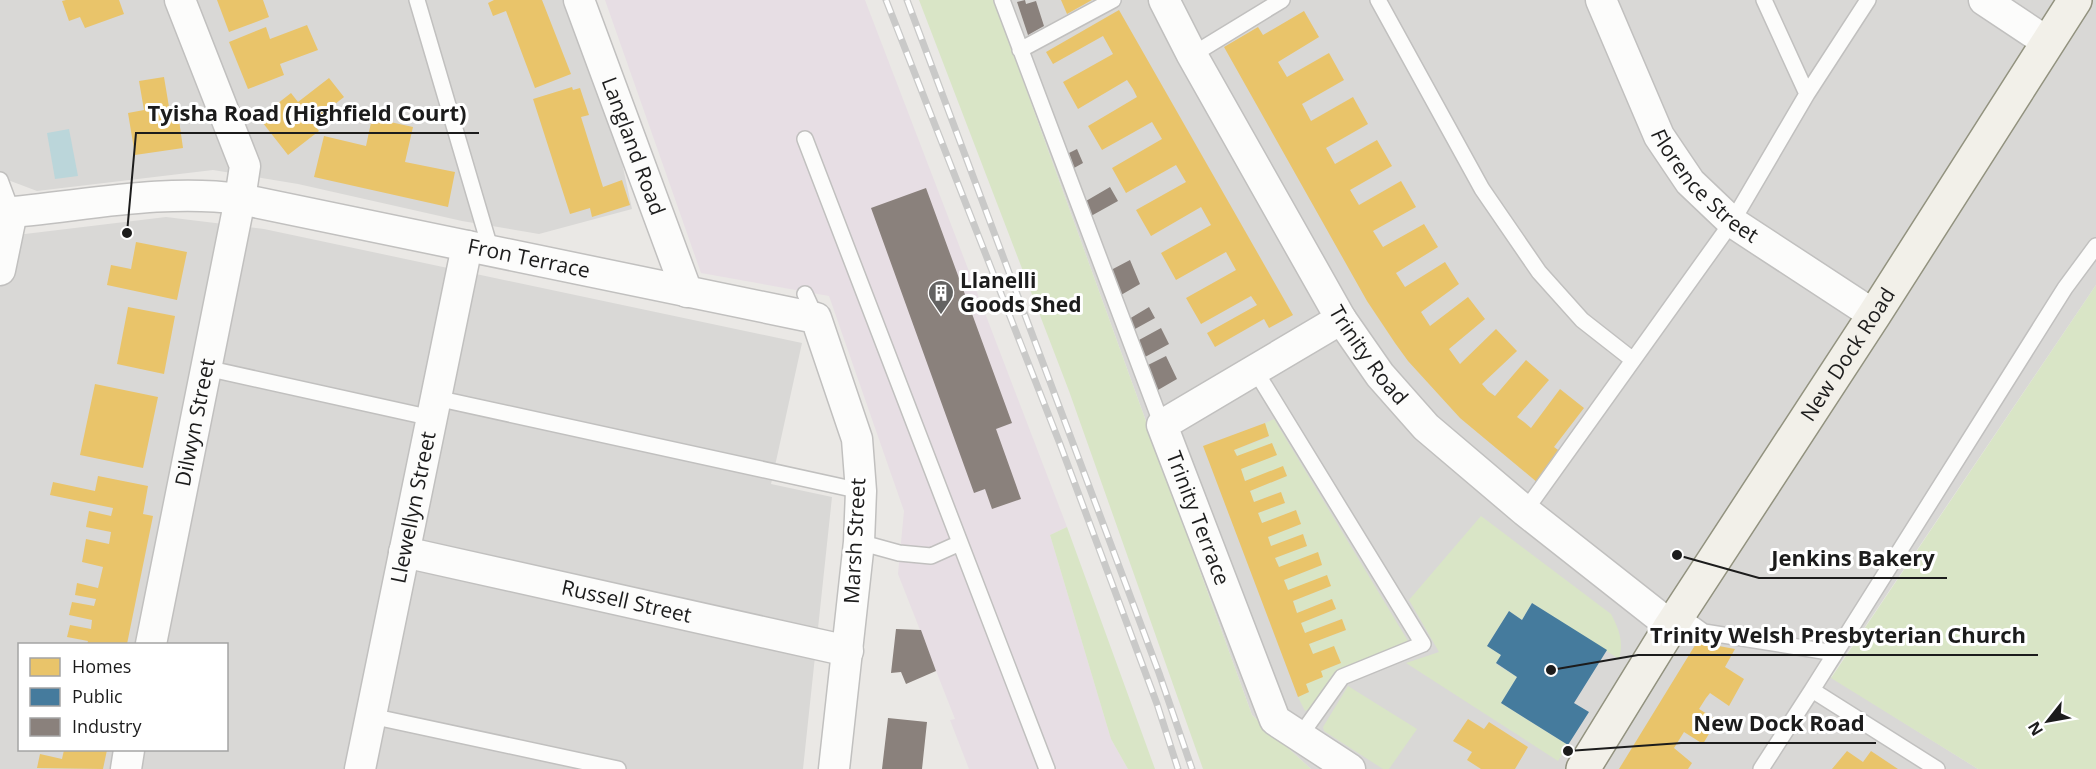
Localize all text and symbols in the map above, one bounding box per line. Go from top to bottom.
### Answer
street label: Langland Road [596,73,672,219]
callout: Tyisha Road (Highfield Court) [136,93,479,133]
text: Tyisha Road (Highfield Court) [148,97,467,127]
street label: Florence Street [1645,125,1764,249]
street label: Fron Terrace [465,231,593,284]
place label: Llanelli Goods Shed [960,266,1081,318]
building icon: Llanelli Goods Shed [926,278,956,316]
street label: New Dock Road [1794,282,1901,426]
street label: Trinity Road [1323,300,1415,410]
street label: Dilwyn Street [168,356,221,489]
street label: Llewellyn Street [383,429,442,586]
street label: Trinity Terrace [1160,447,1237,589]
street label: Marsh Street [837,477,871,605]
callout: Jenkins Bakery [1759,538,1947,578]
text: Jenkins Bakery [1769,542,1935,572]
street label: Russell Street [559,573,694,629]
callout: Trinity Welsh Presbyterian Church [1638,615,2038,655]
text: Trinity Welsh Presbyterian Church [1650,619,2026,649]
legend [18,643,228,751]
text: Homes [72,654,131,678]
text: Public [72,684,123,708]
north arrow [2018,691,2078,751]
callout: New Dock Road [1681,703,1876,743]
text: New Dock Road [1693,707,1865,737]
text: Industry [72,714,142,738]
text: N [2022,717,2048,740]

